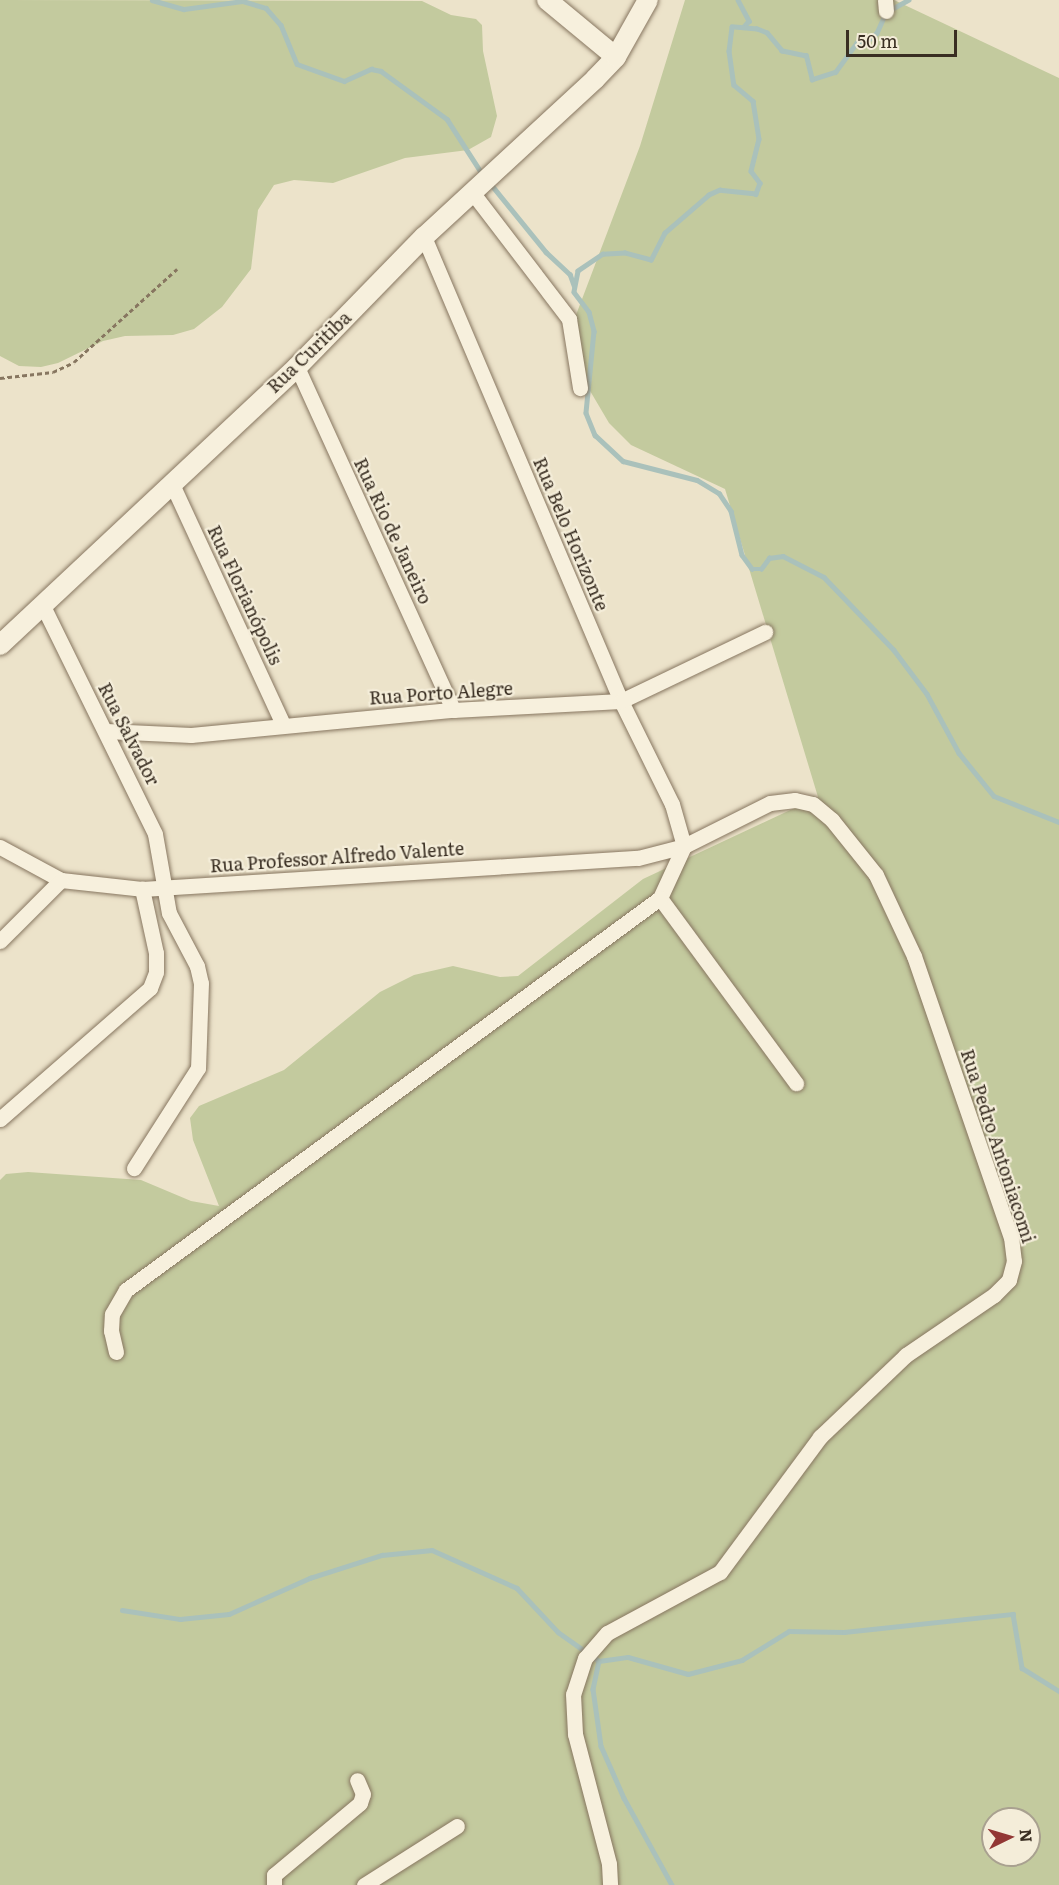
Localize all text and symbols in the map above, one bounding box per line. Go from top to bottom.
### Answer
scale bar [849,18,960,56]
text: 50 m [857,27,898,54]
street label: Rua Curitiba [263,307,355,397]
street label: Rua Rio de Janeiro [350,454,436,608]
street label: Rua Belo Horizonte [529,454,613,614]
street label: Rua Florianópolis [203,522,287,668]
street label: Rua Porto Alegre [368,677,514,709]
street label: Rua Salvador [94,679,164,789]
street label: Rua Professor Alfredo Valente [209,837,465,877]
street label: Rua Pedro Antoniacomi [956,1046,1040,1246]
north arrow [981,1807,1041,1867]
text: N [1014,1828,1039,1843]

